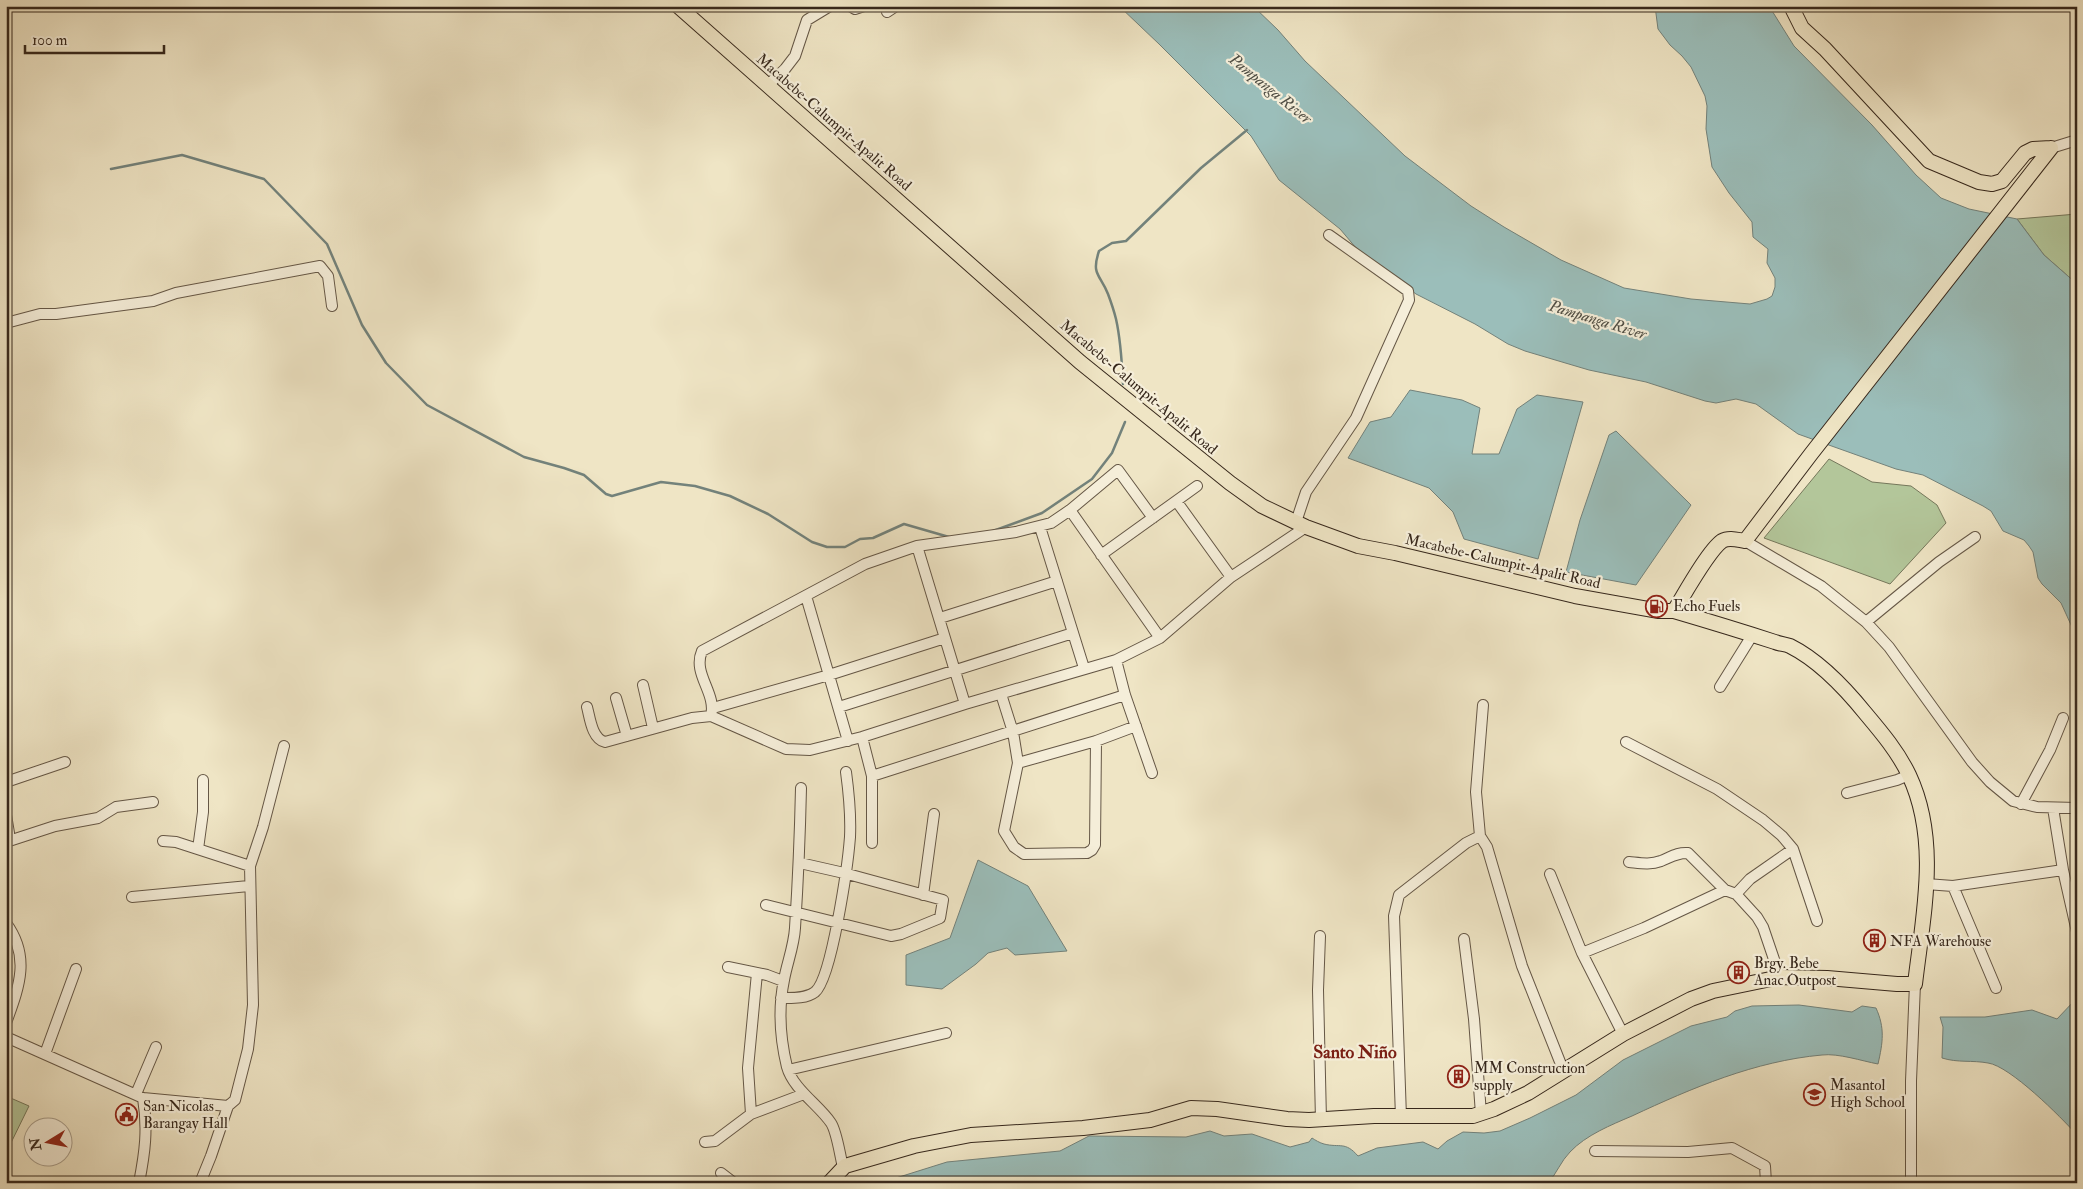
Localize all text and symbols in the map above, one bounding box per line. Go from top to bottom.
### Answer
scale bar [25,22,164,54]
text: 100 m [32,31,68,50]
water label: Pampanga River [1224,49,1317,129]
street label: Macabebe-Calumpit-Apalit Road [751,50,916,196]
water label: Pampanga River [1546,295,1650,345]
street label: Macabebe-Calumpit-Apalit Road [1055,316,1222,460]
street label: Macabebe-Calumpit-Apalit Road [1403,530,1603,594]
fuel station icon: Echo Fuels [1645,594,1669,618]
place label: Echo Fuels [1673,597,1740,616]
building icon: NFA Warehouse [1862,929,1886,953]
place label: NFA Warehouse [1890,932,1991,951]
place label: Brgy. Bebe Anac Outpost [1753,954,1836,991]
building icon: Brgy. Bebe Anac Outpost [1726,960,1750,984]
district label: Santo Niño [1313,1041,1397,1064]
place label: MM Construction supply [1474,1059,1586,1096]
building icon: MM Construction supply [1446,1065,1470,1089]
place label: Masantol High School [1830,1076,1905,1112]
school or university icon: Masantol High School [1802,1082,1826,1106]
place label: San Nicolas Barangay Hall [143,1097,228,1133]
public building icon: San Nicolas Barangay Hall [115,1103,139,1127]
north arrow [22,1116,72,1166]
text: N [26,1136,45,1153]

